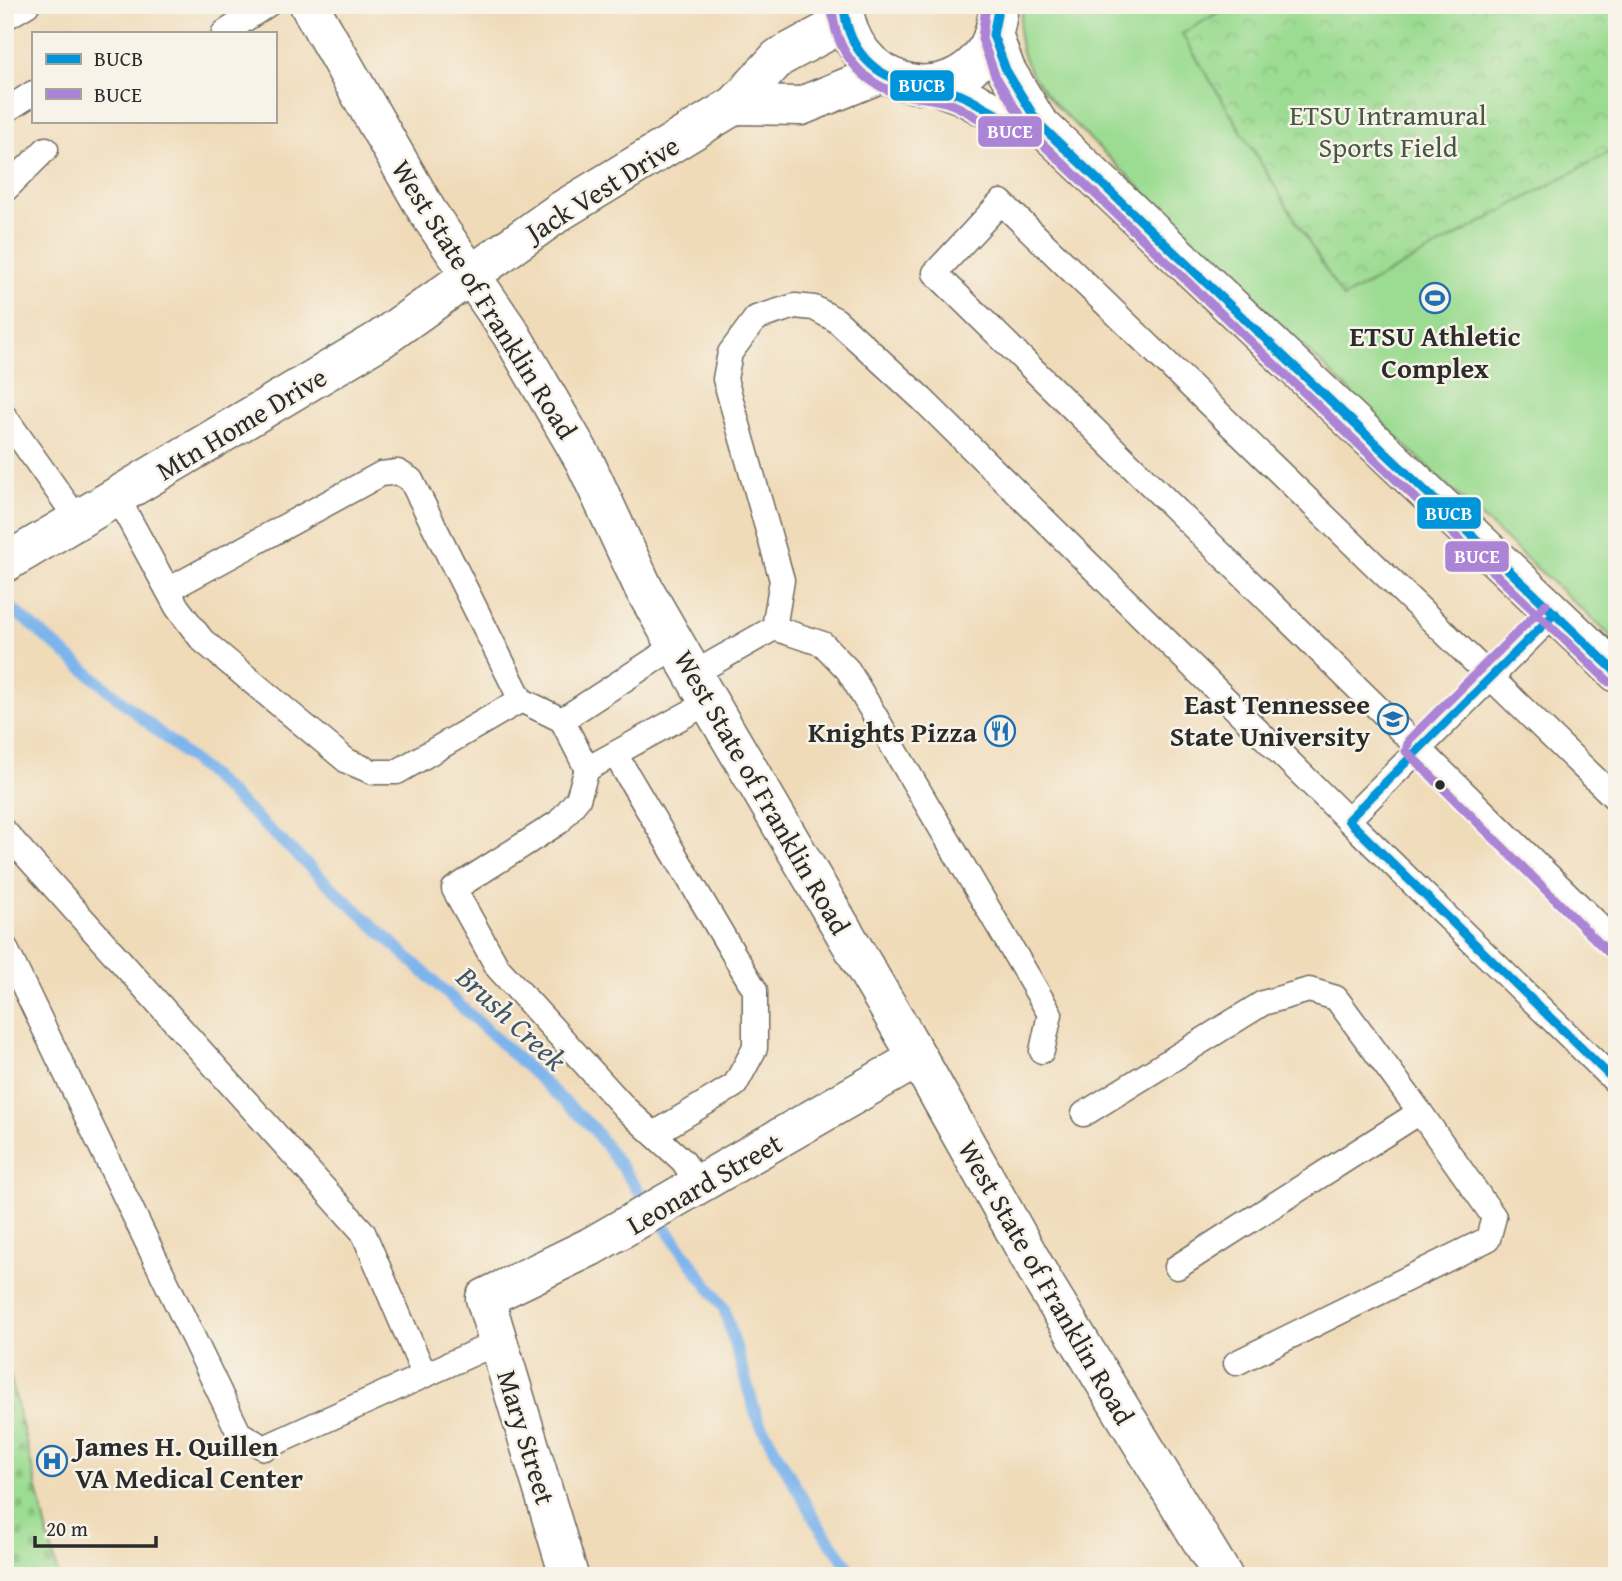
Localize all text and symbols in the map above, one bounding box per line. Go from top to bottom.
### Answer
legend [32,32,276,122]
text: BUCB [94,43,143,74]
line badge: BUCB [889,69,955,102]
text: BUCB [898,71,946,99]
text: BUCE [94,79,142,110]
park label: ETSU Intramural Sports Field [1289,94,1487,167]
line badge: BUCE [977,115,1043,148]
text: BUCE [987,117,1033,145]
street label: Jack Vest Drive [515,124,687,253]
street label: West State of Franklin Road [382,151,588,447]
sports icon: ETSU Athletic Complex [1418,281,1452,315]
place label: ETSU Athletic Complex [1350,315,1521,388]
street label: Mtn Home Drive [148,356,334,490]
line badge: BUCB [1416,496,1482,530]
text: BUCB [1425,499,1473,527]
line badge: BUCE [1444,540,1510,573]
text: BUCE [1454,542,1500,570]
street label: West State of Franklin Road [665,642,861,942]
place label: East Tennessee State University [1170,683,1371,756]
school or university icon: East Tennessee State University [1376,702,1410,736]
place label: Knights Pizza [808,711,978,752]
restaurant icon: Knights Pizza [983,714,1017,748]
unlabelled marker [1433,778,1447,792]
water label: Brush Creek [446,955,577,1081]
street label: Leonard Street [619,1122,789,1244]
street label: West State of Franklin Road [949,1132,1145,1432]
street label: Mary Street [487,1365,567,1509]
place label: James H. Quillen VA Medical Center [71,1425,303,1498]
hospital icon: James H. Quillen VA Medical Center [35,1444,69,1478]
scale bar [35,1504,156,1548]
text: 20 m [46,1513,88,1544]

